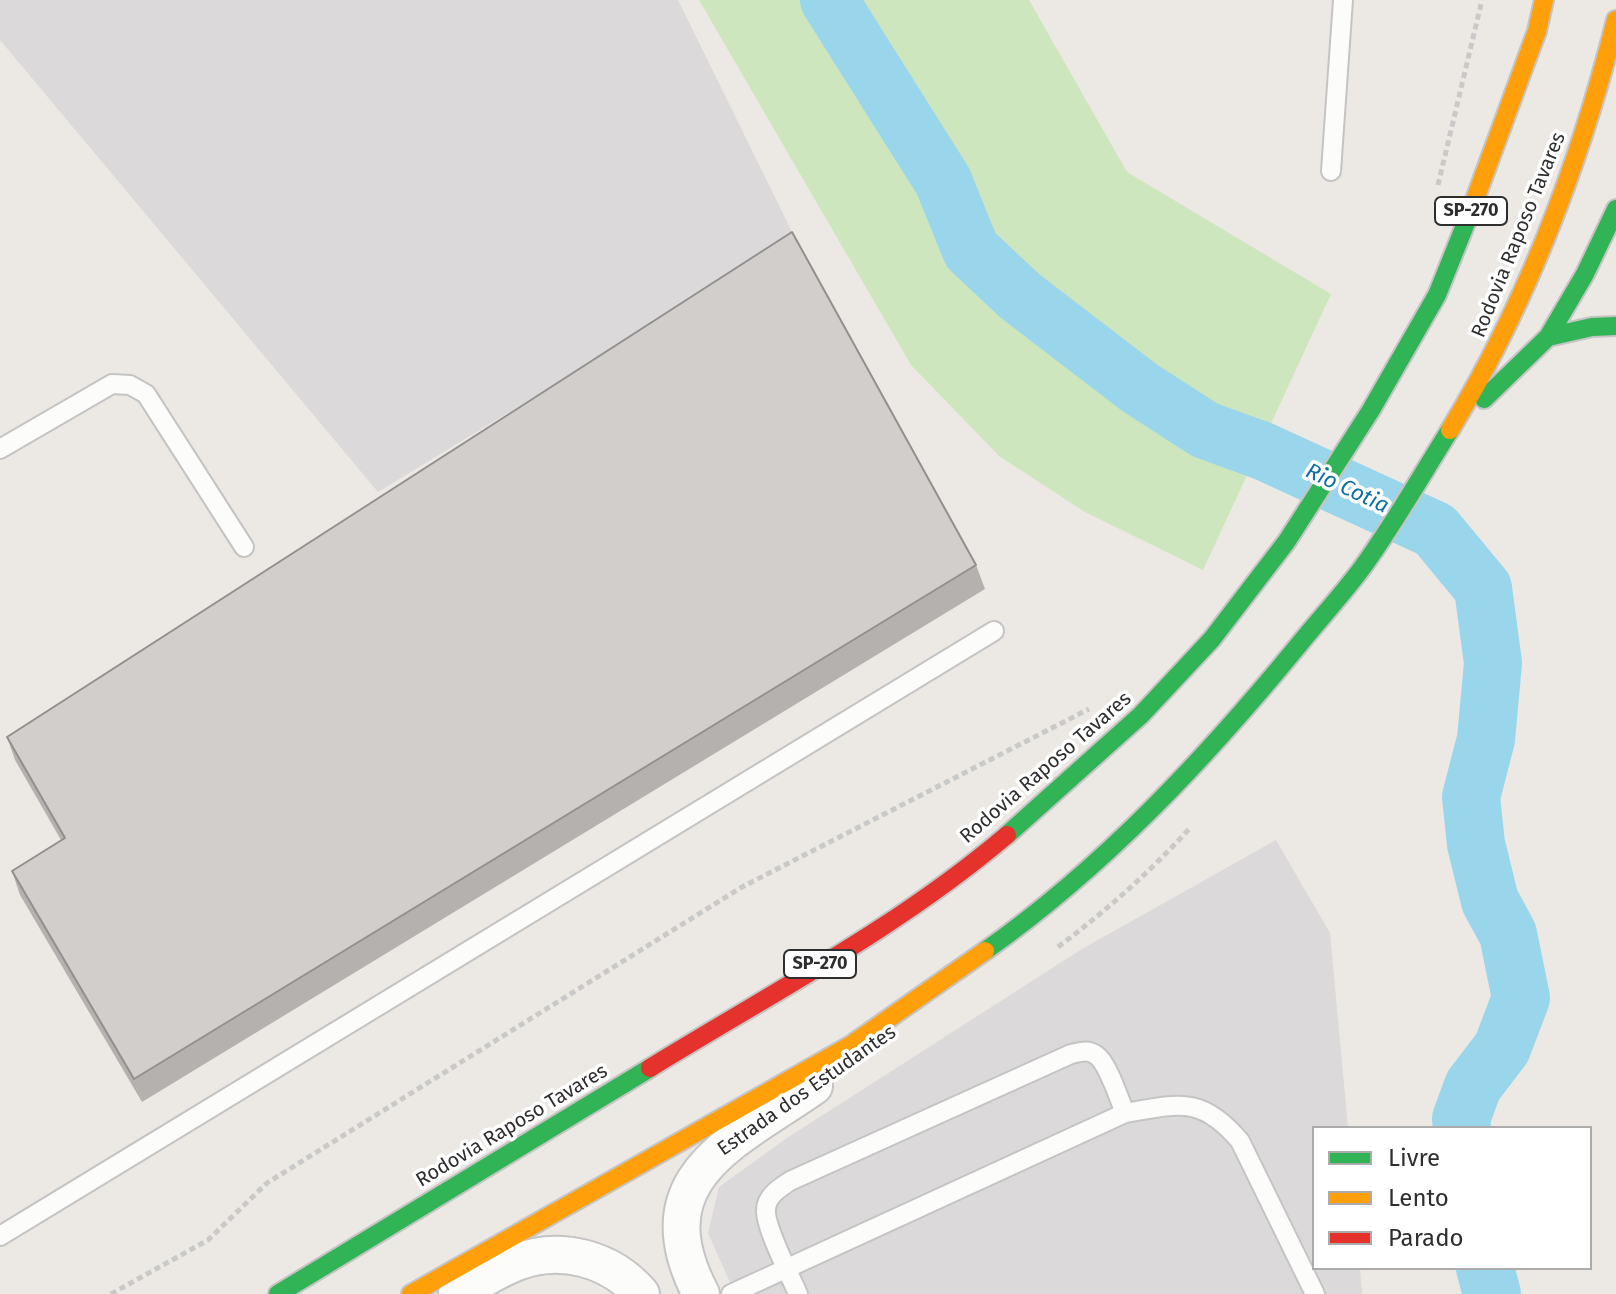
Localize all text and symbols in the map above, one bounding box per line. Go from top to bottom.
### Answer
street label: Rodovia Raposo Tavares [1467,129,1571,341]
road number: SP-270 [1435,197,1507,225]
water label: Rio Cotia [1301,458,1393,520]
street label: Rodovia Raposo Tavares [955,687,1137,849]
road number: SP-270 [784,950,856,978]
street label: Estrada dos Estudantes [713,1020,901,1162]
street label: Rodovia Raposo Tavares [412,1059,612,1193]
legend [1312,1126,1592,1270]
text: Livre [1388,1144,1440,1172]
text: Lento [1388,1184,1449,1212]
text: Parado [1388,1224,1464,1252]

